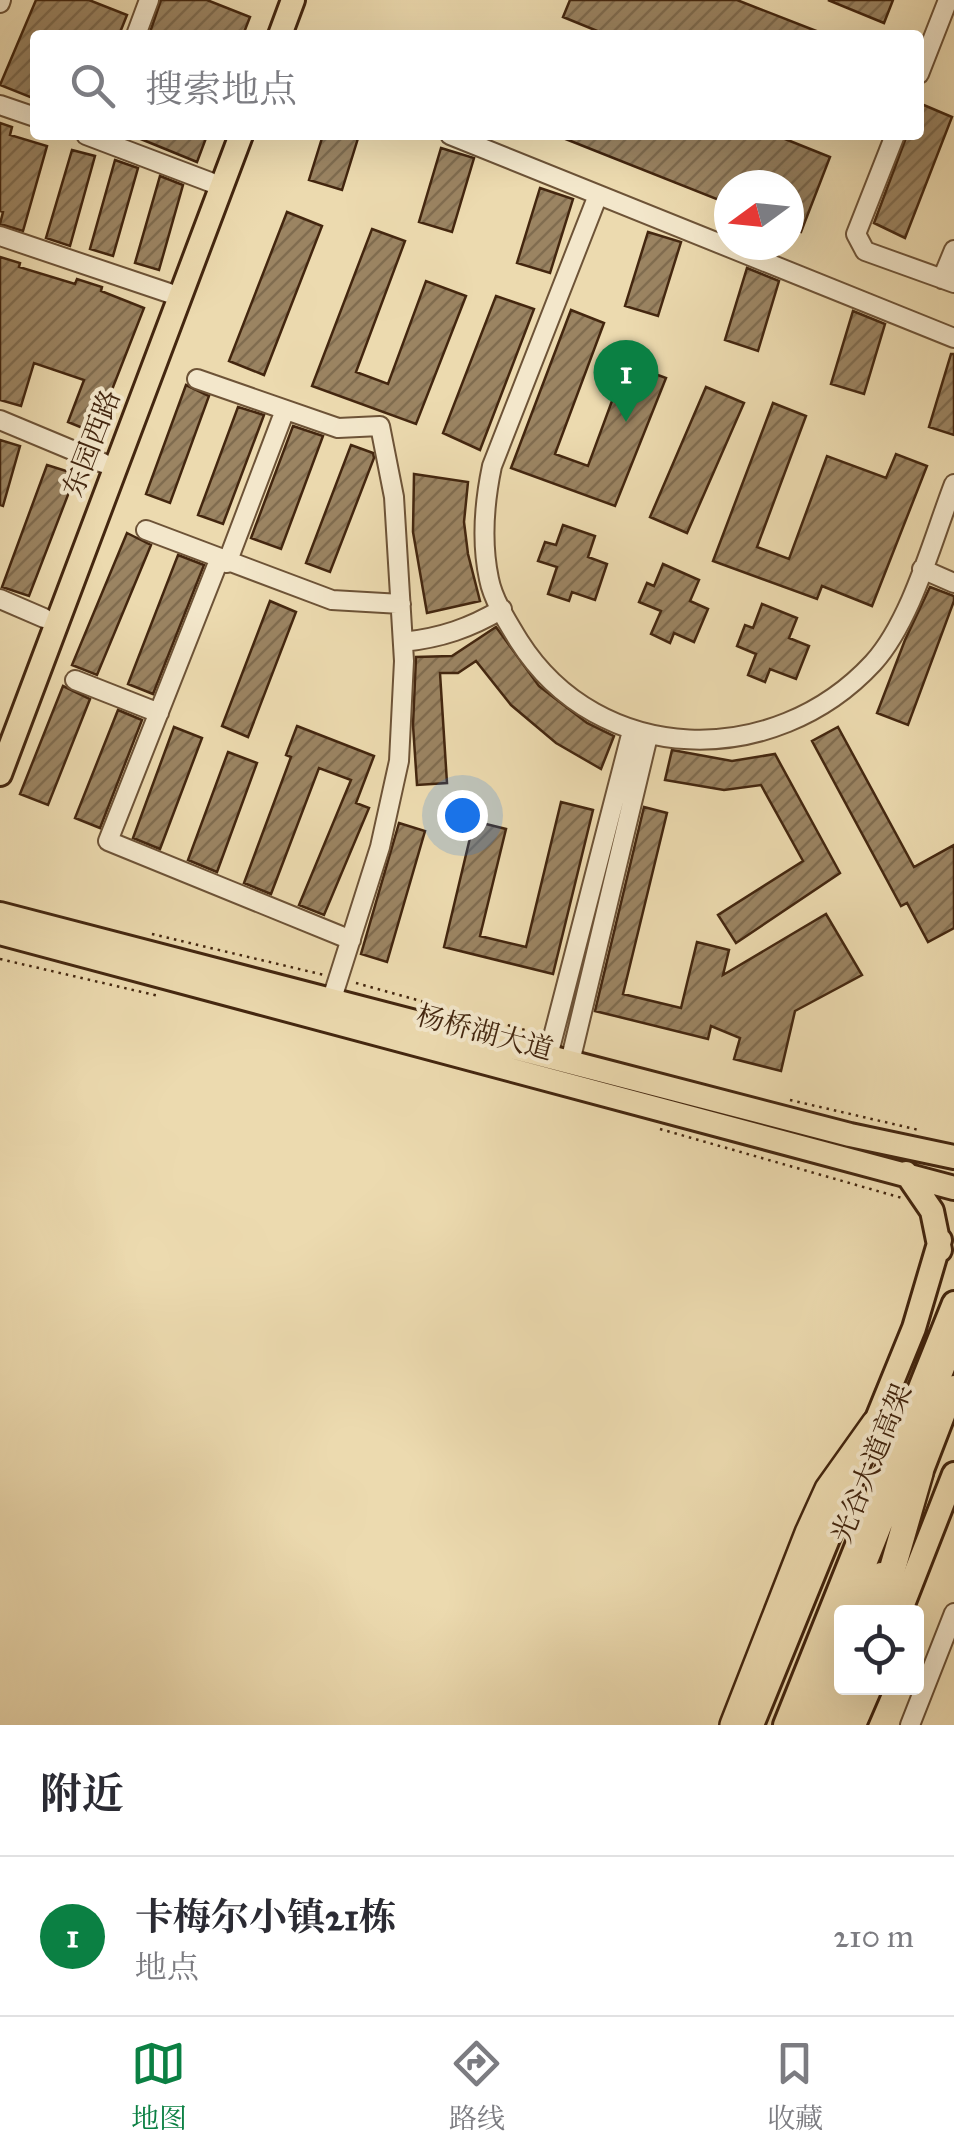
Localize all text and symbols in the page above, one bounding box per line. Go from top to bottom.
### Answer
search box [30,30,924,140]
icon: search [65,58,120,113]
text: 搜索地点 [145,66,297,112]
north arrow [714,170,804,260]
pin: 1 [594,340,658,422]
street label: 东园西路 [55,385,128,502]
your location [437,790,488,841]
street label: 杨桥湖大道 [413,997,557,1068]
street label: 光谷大道高架 [824,1379,919,1548]
map controls [834,1605,924,1695]
button: locate [834,1605,924,1695]
text: 附近 [40,1768,124,1820]
text: 卡梅尔小镇21栋 [135,1894,397,1940]
text: 1 [66,1917,79,1956]
text: 210 m [833,1917,914,1956]
text: 地点 [135,1948,199,1987]
tab: 地图 [131,2036,187,2136]
tab: 路线 [449,2036,505,2136]
tab: 收藏 [767,2036,823,2136]

